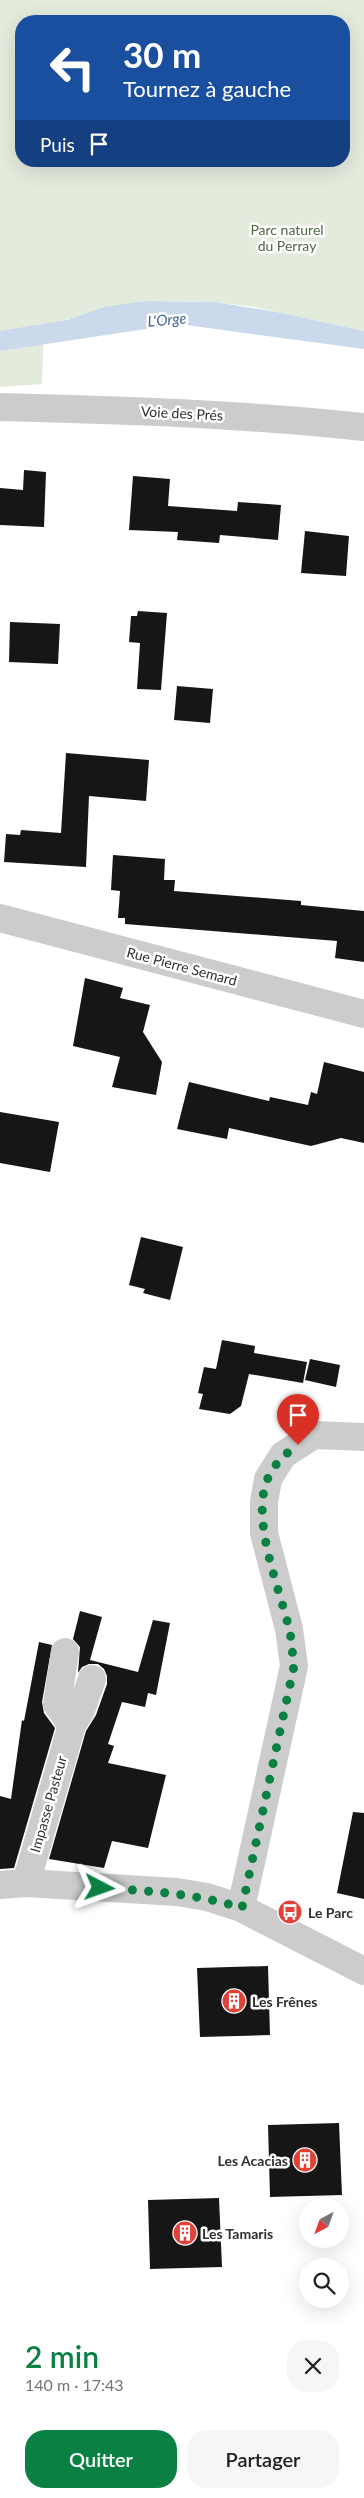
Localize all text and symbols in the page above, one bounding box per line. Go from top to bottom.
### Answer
text: 30 m [123,33,201,75]
icon: left [40,35,105,100]
text: Tournez à gauche [123,75,291,102]
icon: arrive [85,130,113,158]
text: Puis [40,133,75,156]
park label: Parc naturel du Perray [250,221,324,254]
water label: L'Orge [147,308,187,330]
street label: Voie des Prés [141,402,223,424]
street label: Rue Pierre Semard [125,943,239,989]
pin [277,1394,319,1445]
icon: arrive [284,1401,312,1429]
street label: Impasse Pasteur [26,1754,70,1854]
position arrow [73,1861,125,1913]
bus stop icon: Le Parc [277,1899,303,1925]
place label: Le Parc [308,1904,353,1921]
building icon: Les Frênes [221,1988,247,2014]
place label: Les Frênes [252,1993,317,2010]
building icon: Les Acacias [292,2147,318,2173]
place label: Les Acacias [218,2152,288,2169]
north arrow [299,2198,349,2248]
map controls [299,2198,349,2308]
building icon: Les Tamaris [172,2220,198,2246]
place label: Les Tamaris [202,2225,273,2242]
button: search [299,2258,349,2308]
text: 2 min [25,2338,99,2374]
button: close [287,2340,339,2392]
text: 140 m · 17:43 [25,2375,124,2394]
button: Quitter [25,2430,177,2488]
button: Partager [187,2430,339,2488]

